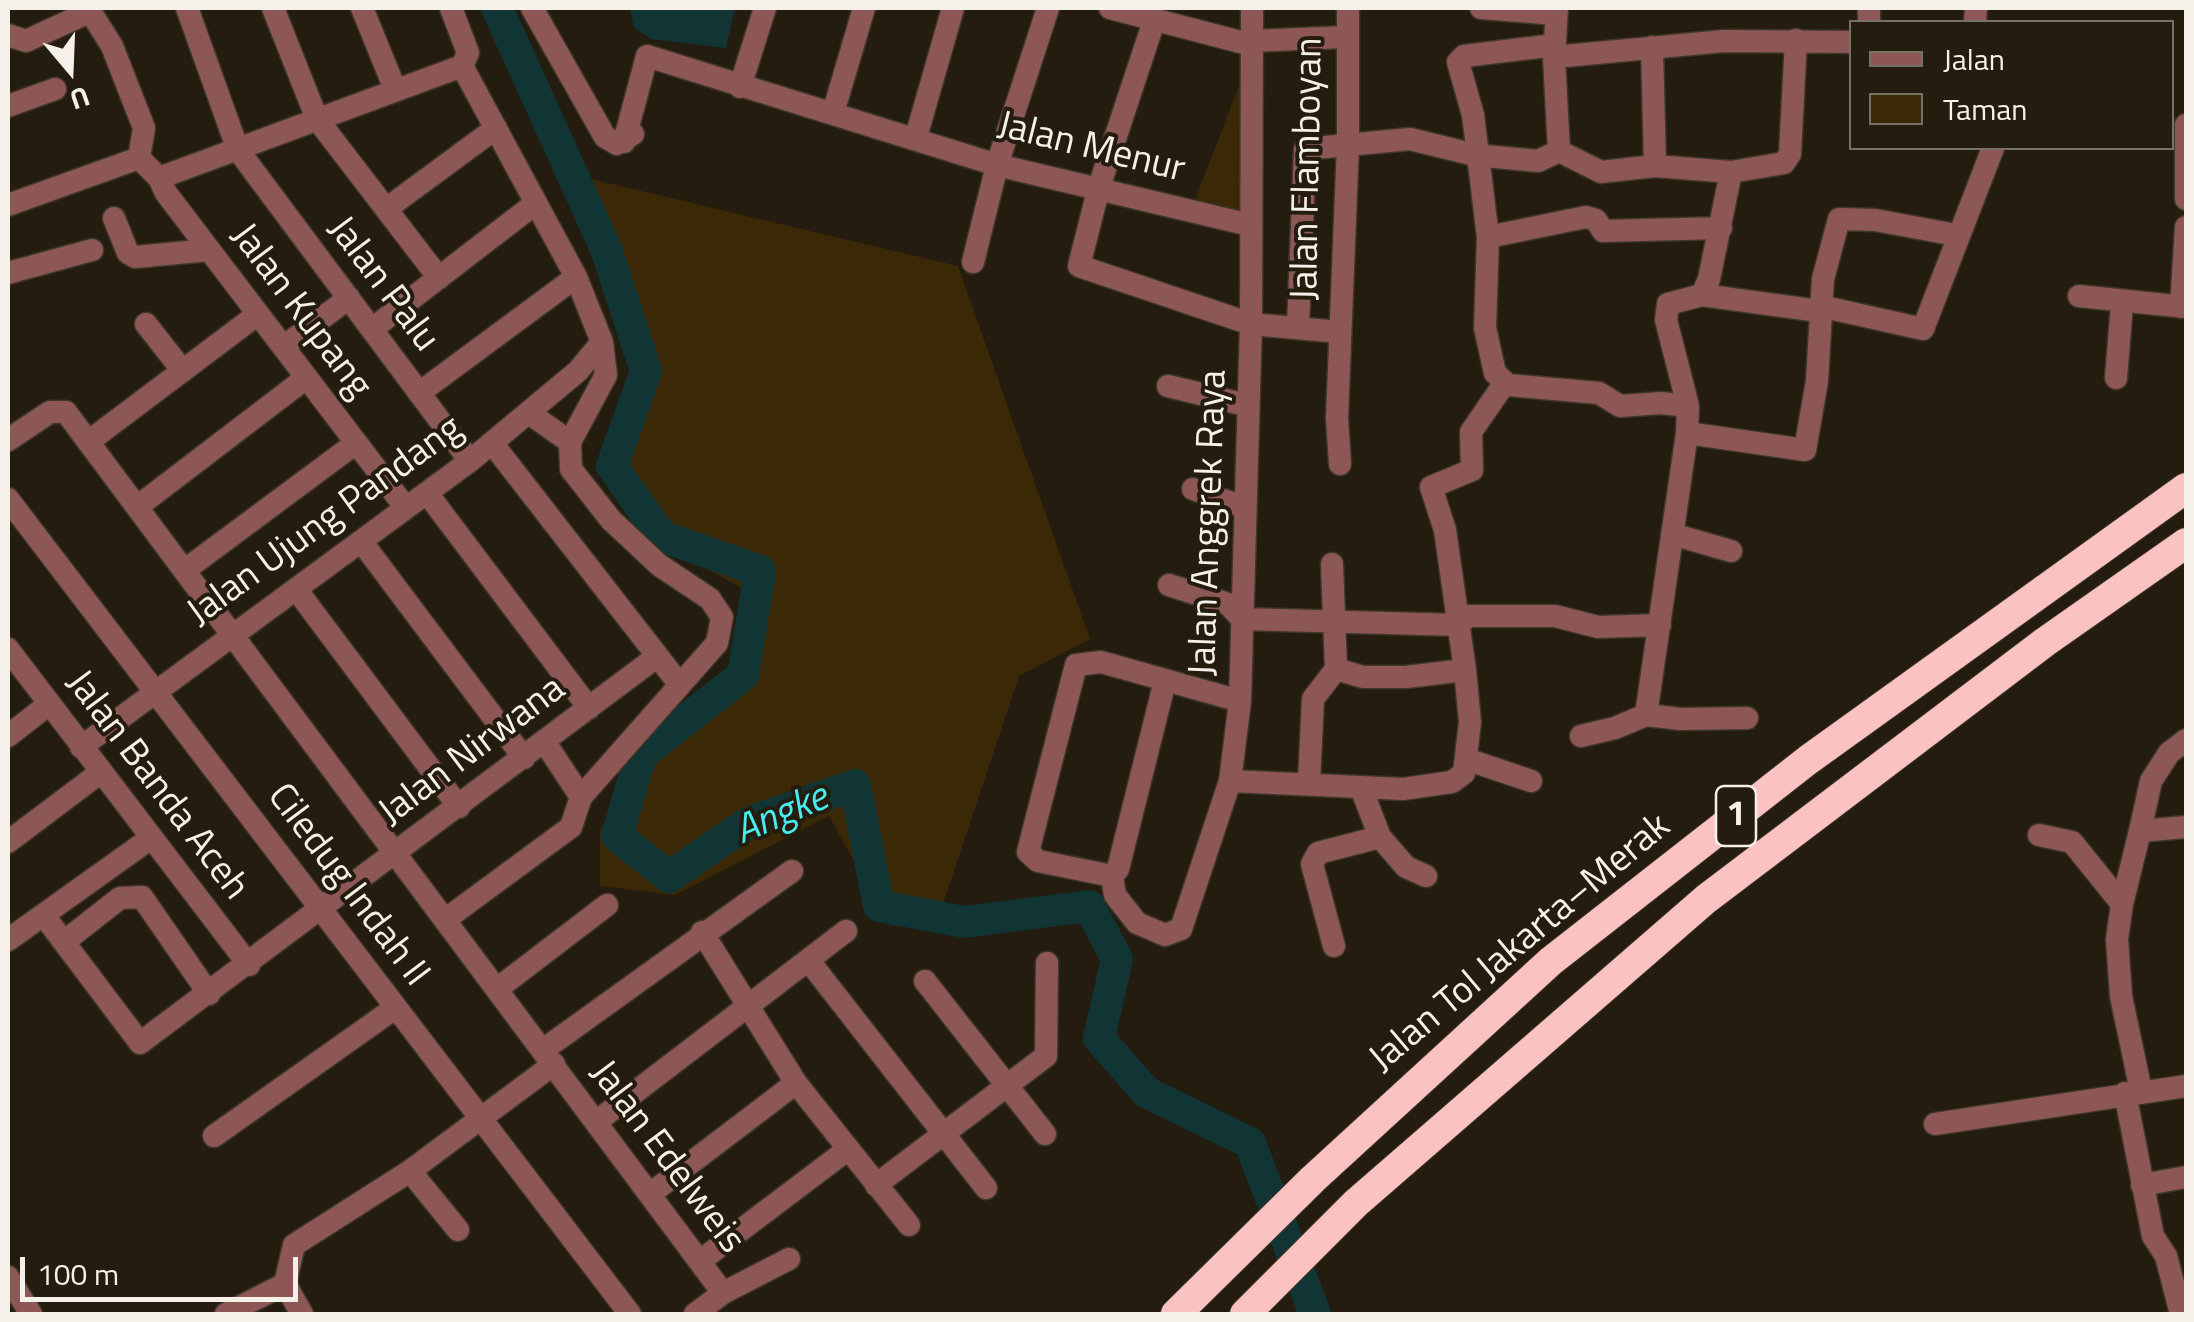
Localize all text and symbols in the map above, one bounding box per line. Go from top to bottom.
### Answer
north arrow [20,20,120,120]
legend [1849,20,2174,150]
text: Jalan [1943,36,2005,82]
street label: Jalan Flamboyan [1284,37,1334,301]
text: U [64,76,96,122]
text: Taman [1943,86,2027,132]
street label: Jalan Menur [993,104,1189,194]
street label: Jalan Palu [317,209,447,361]
street label: Jalan Kupang [220,216,380,408]
street label: Jalan Anggrek Raya [1182,369,1238,677]
street label: Jalan Ujung Pandang [180,407,472,637]
street label: Jalan Banda Aceh [55,662,257,910]
street label: Jalan Nirwana [371,667,575,837]
water label: Angke [728,775,836,857]
street label: Ciledug Indah II [256,776,438,996]
road number: 1 [1716,786,1756,846]
street label: Jalan Tol Jakarta–Merak [1361,805,1681,1083]
street label: Jalan Edelweis [579,1053,753,1263]
scale bar [25,1237,302,1299]
text: 100 m [37,1251,119,1297]

